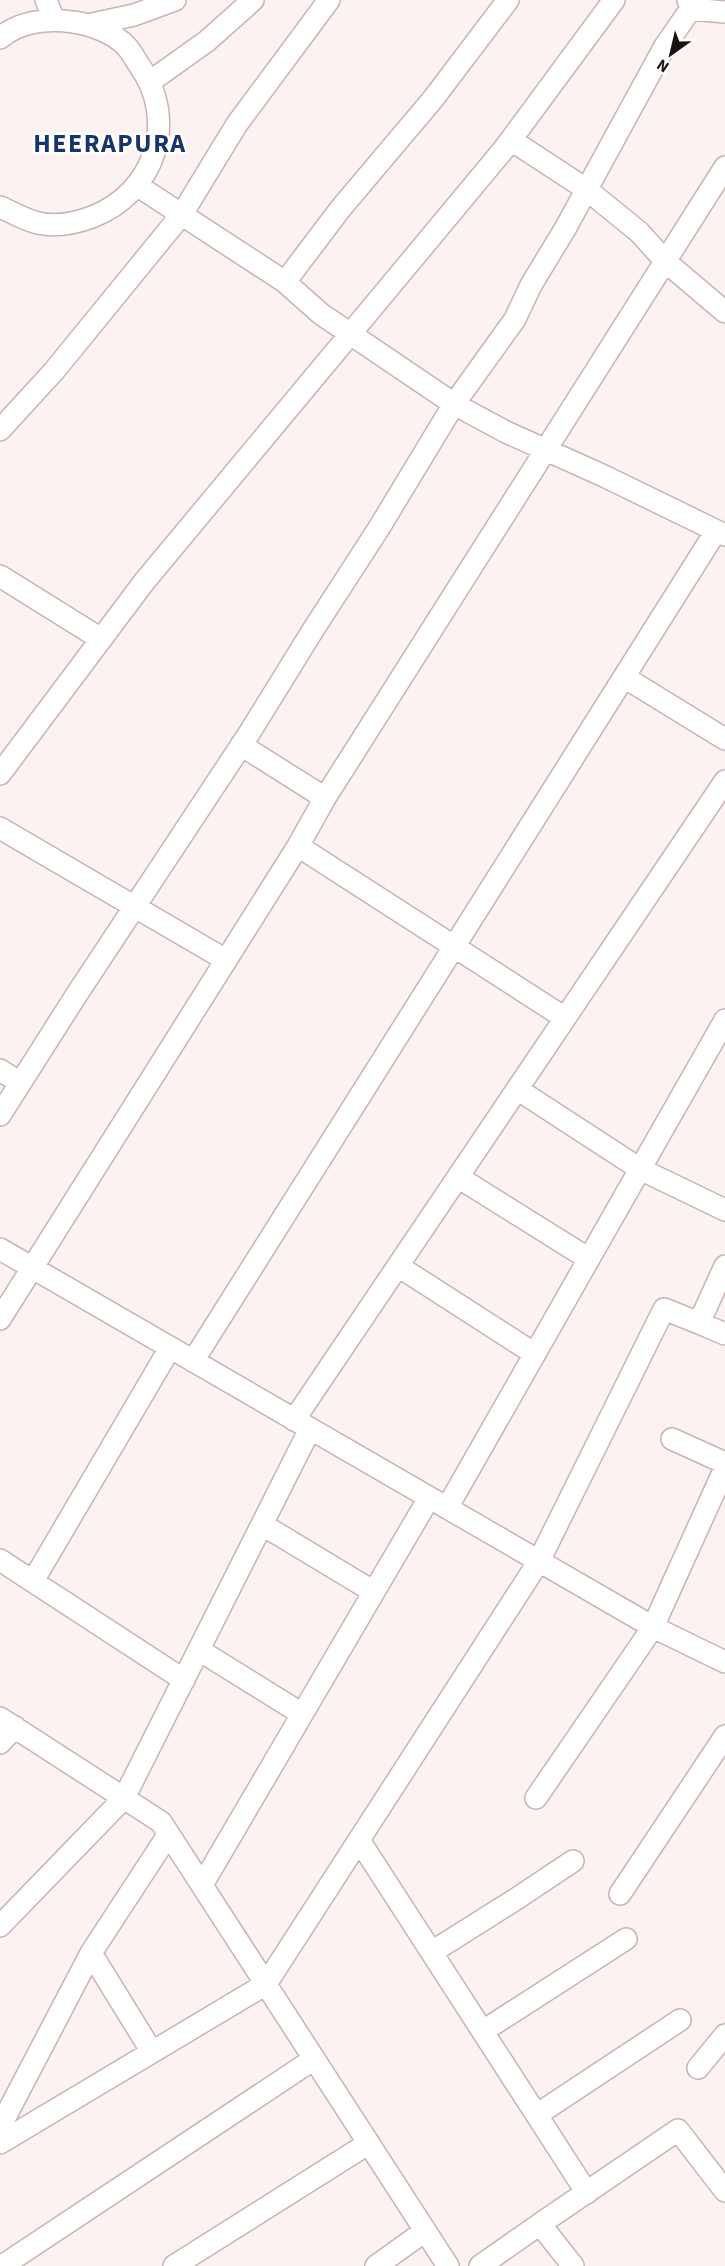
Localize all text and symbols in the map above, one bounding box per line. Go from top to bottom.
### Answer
north arrow [641,24,701,84]
text: N [653,54,674,78]
district label: HEERAPURA [33,125,187,162]

